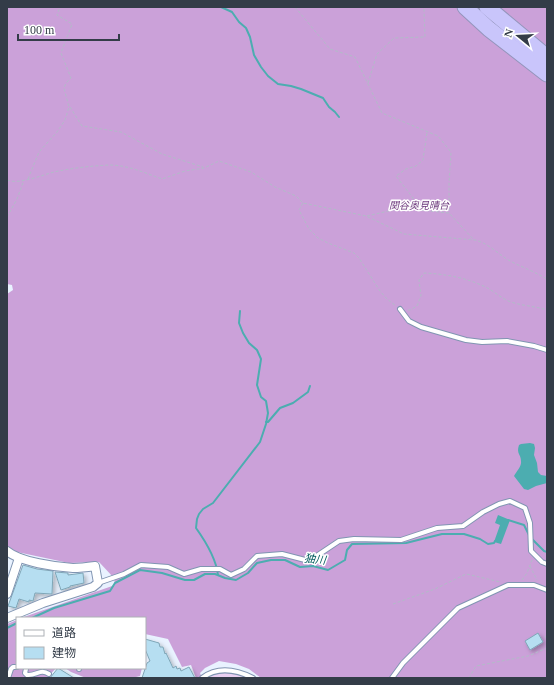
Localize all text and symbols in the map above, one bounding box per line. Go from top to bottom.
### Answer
scale bar [18,16,119,42]
north arrow [498,16,538,56]
text: 100 m [24,23,55,37]
text: N [502,27,515,39]
park label: 関谷奥見晴台 [389,200,450,211]
water label: 㹨川 [303,552,328,566]
legend [16,617,146,669]
text: 道路 [52,626,76,640]
text: 建物 [52,646,76,660]

